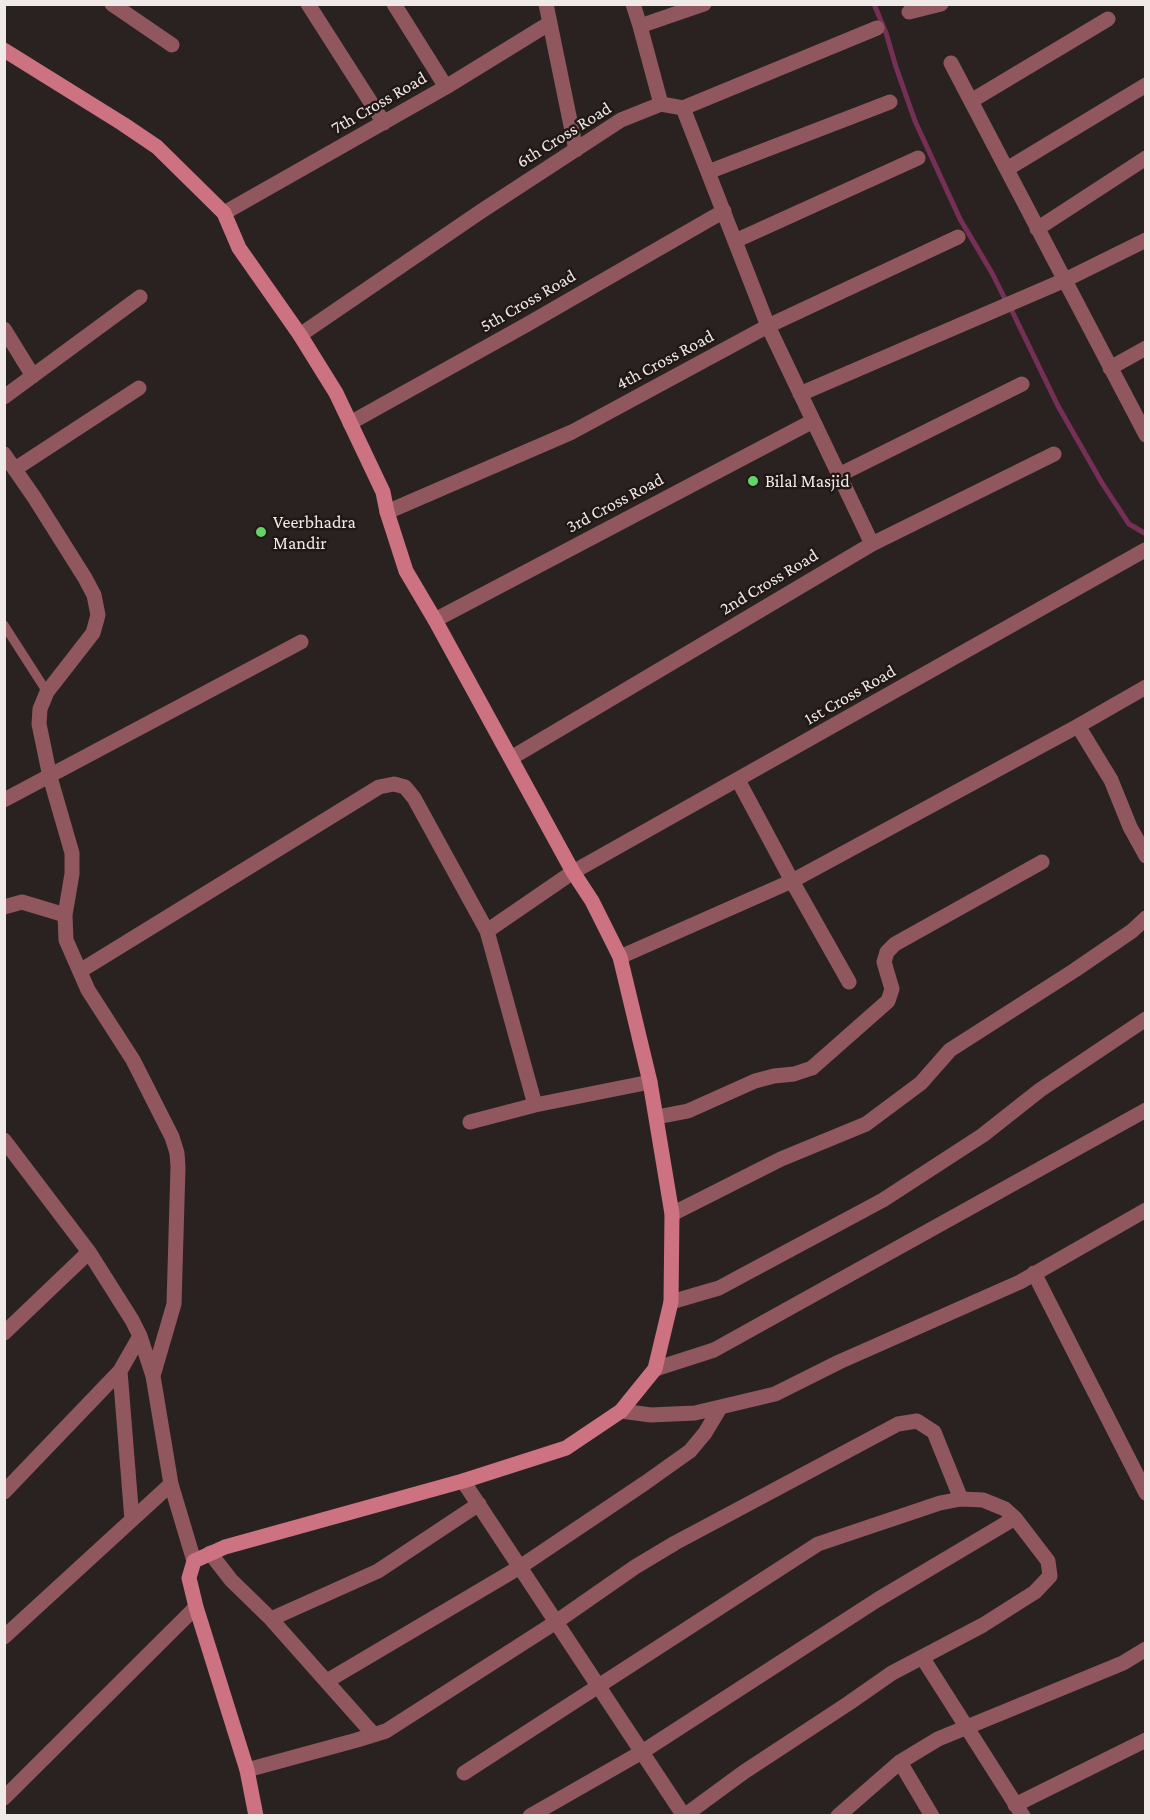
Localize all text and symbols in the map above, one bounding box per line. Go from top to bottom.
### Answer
street label: 7th Cross Road [327,67,431,139]
street label: 6th Cross Road [513,97,615,173]
street label: 5th Cross Road [476,265,580,337]
street label: 4th Cross Road [612,325,718,395]
street label: 3rd Cross Road [563,468,667,538]
place label: Bilal Masjid [765,470,850,492]
marker: Bilal Masjid [746,474,760,488]
place label: Veerbhadra Mandir [273,511,356,554]
marker: Veerbhadra Mandir [254,525,268,539]
street label: 2nd Cross Road [716,544,822,620]
street label: 1st Cross Road [800,660,900,730]

